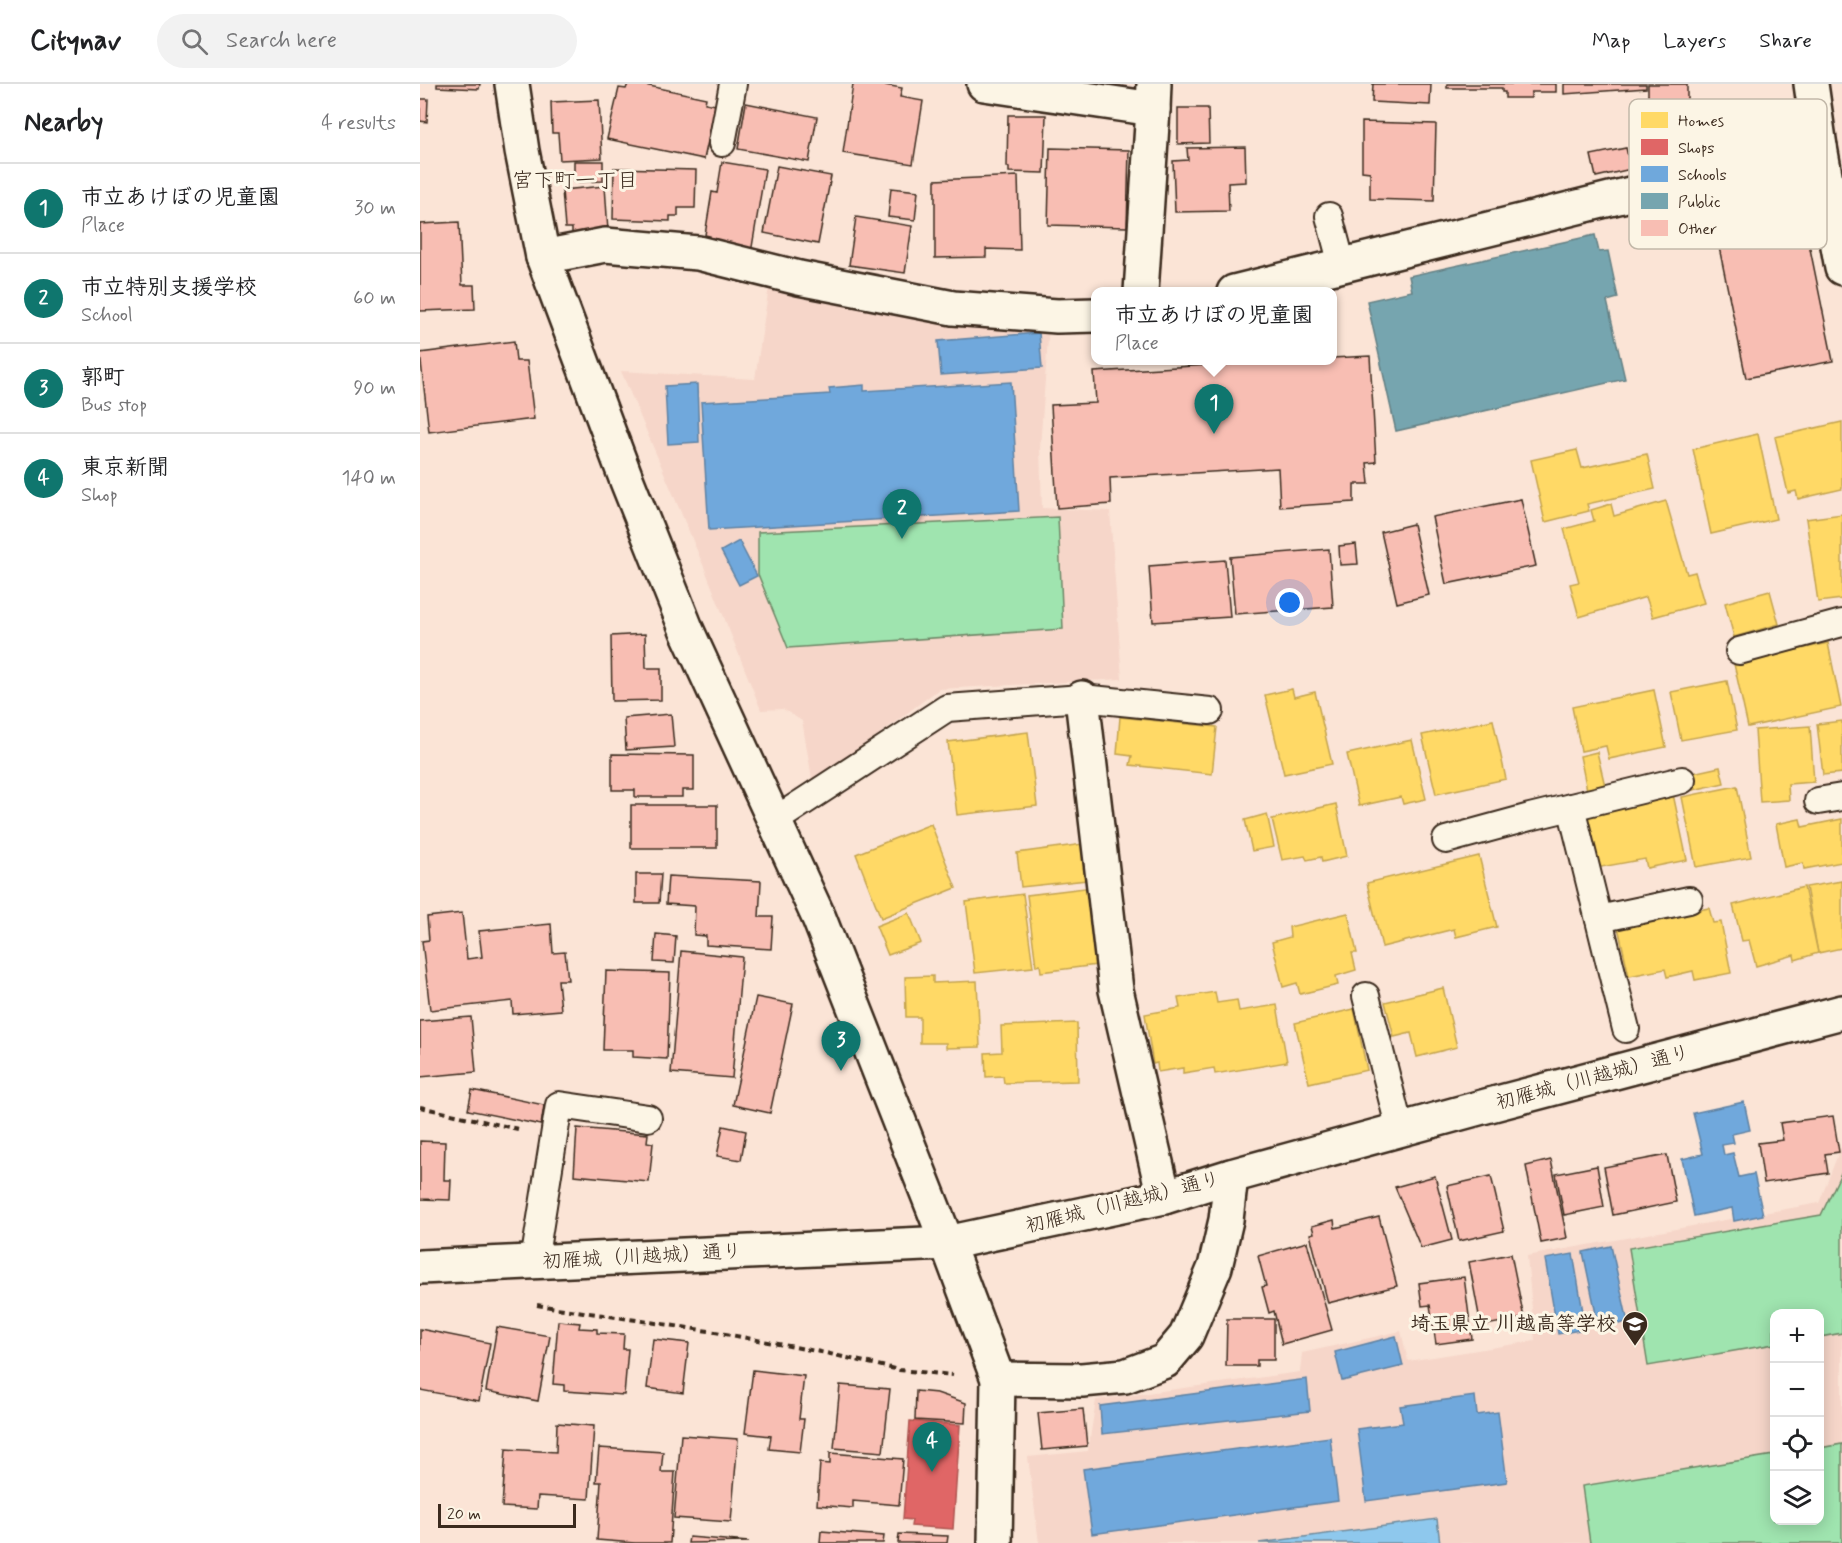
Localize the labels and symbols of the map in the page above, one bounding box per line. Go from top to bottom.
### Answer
legend [1629,99,1827,249]
text: Homes [1678,111,1724,132]
text: Shops [1678,138,1715,159]
text: Schools [1678,165,1727,186]
district label: 宮下町一丁目 [512,167,638,195]
text: Public [1678,192,1721,213]
text: Other [1678,219,1717,240]
pin: 1 [1194,384,1234,434]
pin: 2 [882,490,922,539]
your location [1275,588,1304,617]
pin: 3 [822,1022,860,1071]
street label: 初雁城（川越城）通り [1493,1039,1693,1117]
street label: 初雁城（川越城）通り [1023,1166,1223,1240]
street label: 初雁城（川越城）通り [541,1238,743,1276]
school or university icon: 埼玉県立 川越高等学校 [1620,1309,1650,1347]
place label: 埼玉県立 川越高等学校 [1411,1311,1616,1338]
pin: 4 [912,1422,952,1472]
scale bar [438,1501,576,1528]

